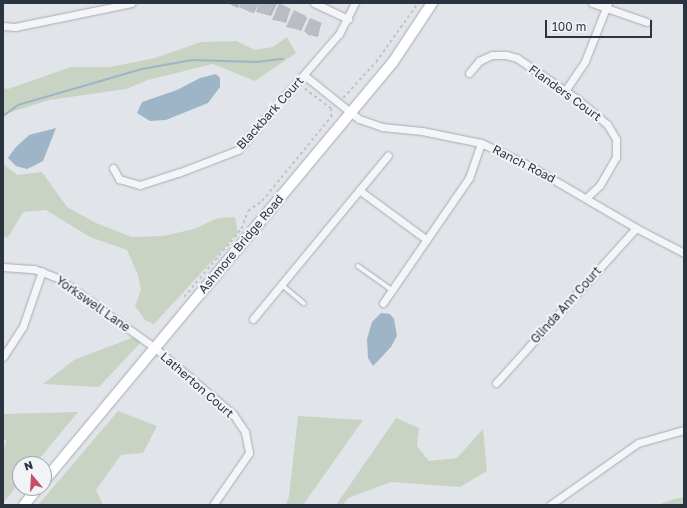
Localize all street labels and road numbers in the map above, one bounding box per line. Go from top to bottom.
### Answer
street label: Flanders Court [526,62,604,124]
street label: Blackbark Court [234,74,306,152]
street label: Ranch Road [490,142,558,186]
street label: Ashmore Bridge Road [196,192,286,296]
street label: Glinda Ann Court [528,264,604,346]
street label: Yorkswell Lane [53,273,133,335]
street label: Latherton Court [157,349,237,421]

